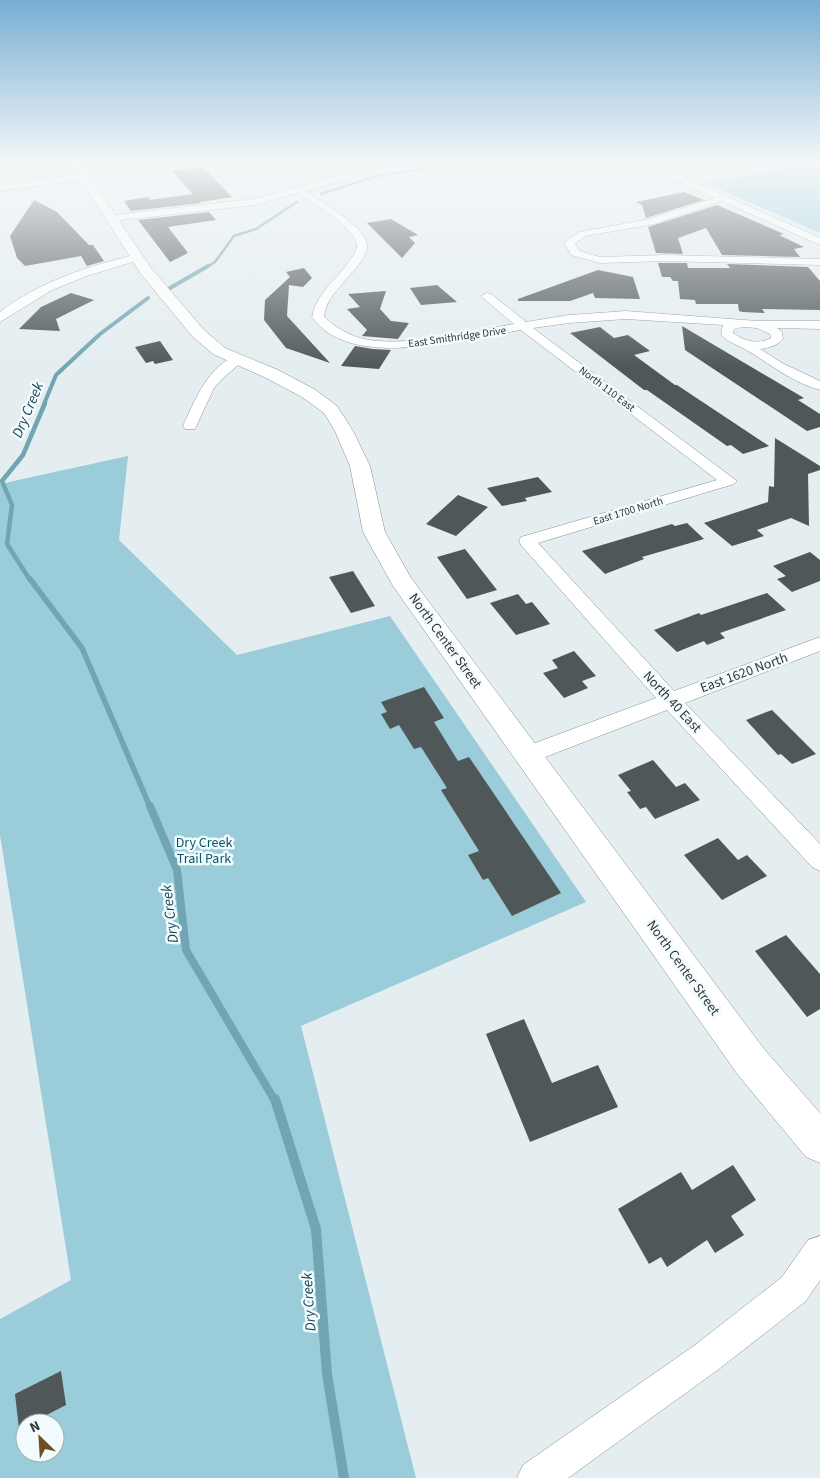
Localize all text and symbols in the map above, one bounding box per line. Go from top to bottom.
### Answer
street label: East Smithridge Drive [407,323,507,351]
street label: North 110 East [576,363,638,415]
water label: Dry Creek [7,378,49,441]
street label: East 1700 North [591,493,665,529]
street label: North Center Street [404,589,487,693]
street label: East 1620 North [697,648,791,698]
street label: North 40 East [638,667,706,738]
park label: Dry Creek Trail Park [176,833,232,869]
water label: Dry Creek [156,883,184,944]
street label: North Center Street [642,916,725,1020]
water label: Dry Creek [296,1271,322,1332]
north arrow [15,1413,65,1463]
text: N [26,1416,43,1438]

